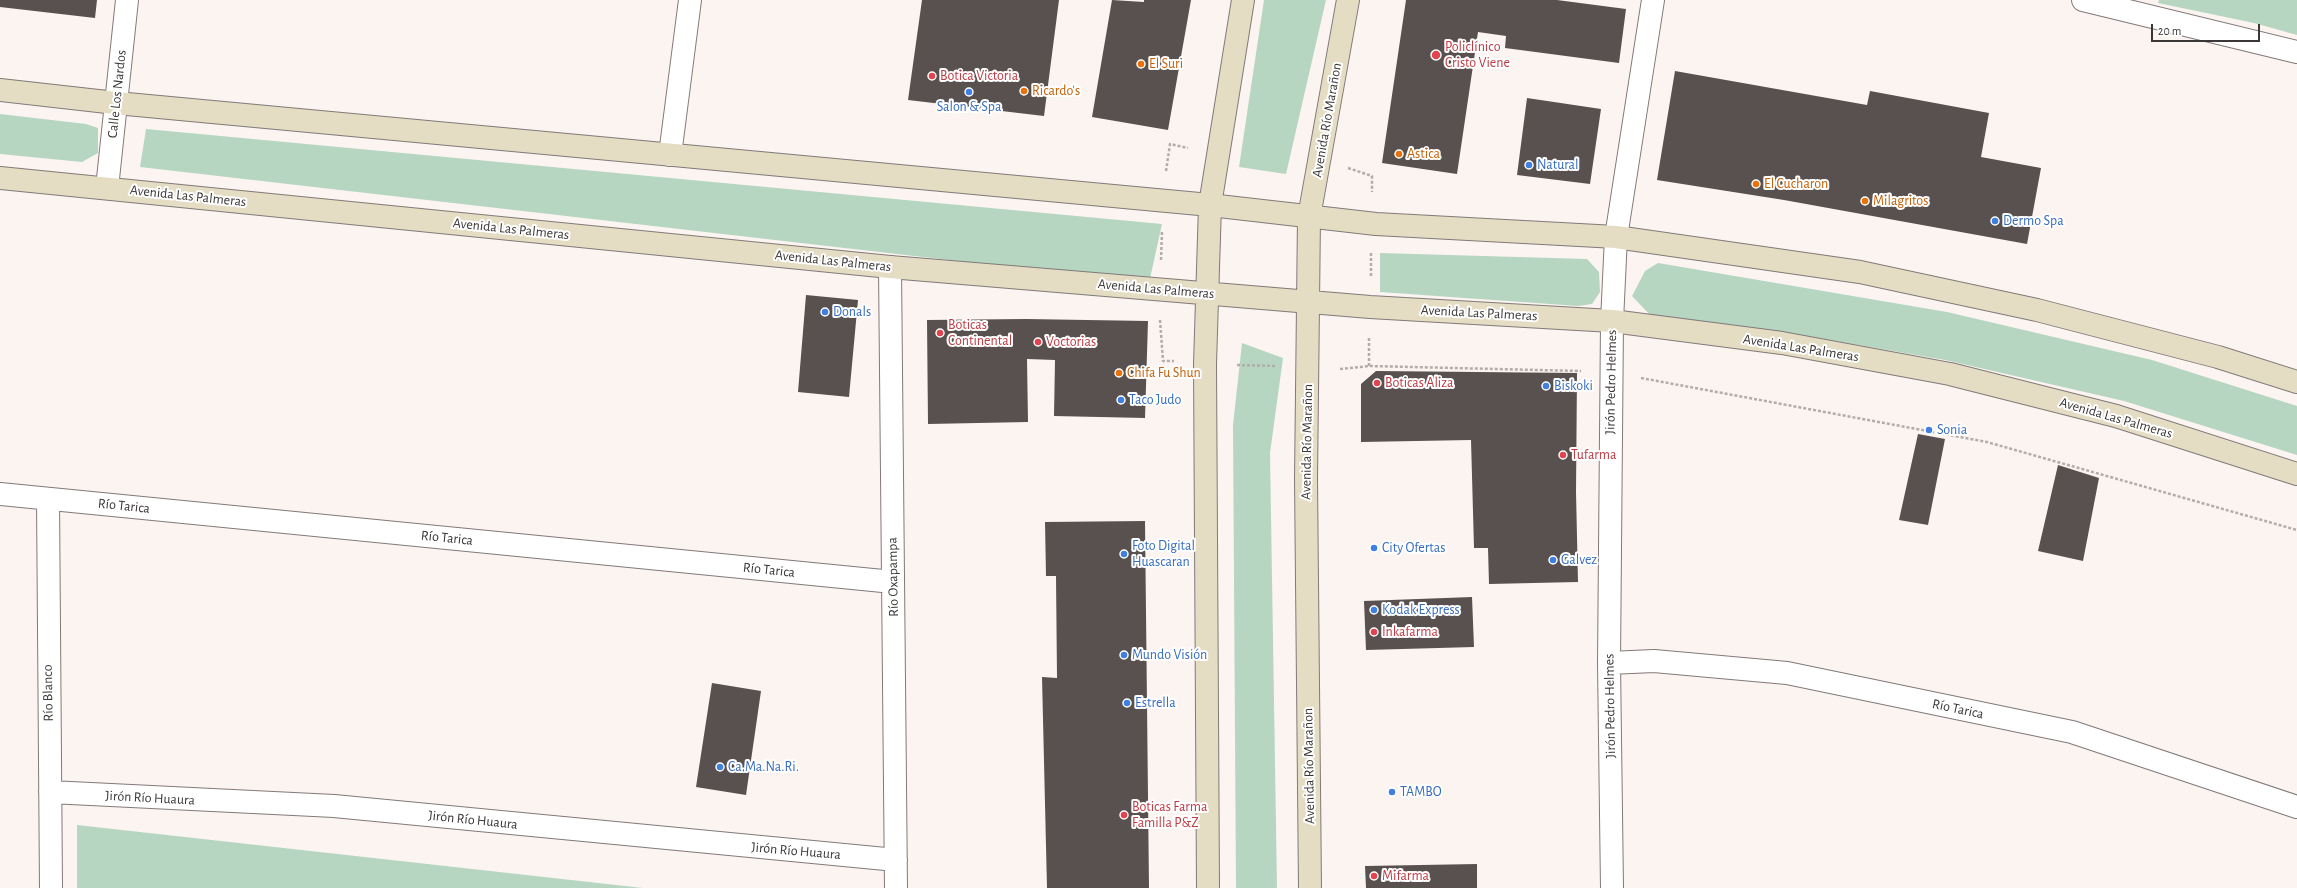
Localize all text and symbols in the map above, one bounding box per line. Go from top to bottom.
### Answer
scale bar [2153,16,2262,42]
text: 20 m [2158,25,2181,37]
place label: Policlínico Cristo Viene [1445,39,1510,72]
street label: Calle Los Nardos [104,49,130,139]
marker: Policlínico Cristo Viene [1430,49,1442,61]
place label: El Suri [1149,56,1183,72]
marker: El Suri [1136,59,1146,69]
street label: Avenida Río Marañon [1309,61,1345,179]
place label: Botica Victoria [940,68,1018,84]
marker: Botica Victoria [927,71,937,81]
place label: Ricardo's [1032,83,1080,99]
marker: Ricardo's [1019,86,1029,96]
marker: Salon & Spa [964,87,974,97]
place label: Salon & Spa [937,99,1001,115]
place label: Astica [1407,146,1440,162]
marker: Astica [1394,149,1404,159]
place label: Natural [1537,157,1579,173]
marker: Natural [1524,160,1534,170]
place label: El Cucharon [1764,176,1828,192]
marker: El Cucharon [1751,179,1761,189]
street label: Avenida Las Palmeras [129,182,247,210]
place label: Milagritos [1873,193,1928,209]
marker: Milagritos [1860,196,1870,206]
place label: Dermo Spa [2003,213,2064,229]
street label: Avenida Las Palmeras [452,215,570,243]
marker: Dermo Spa [1990,216,2000,226]
street label: Avenida Las Palmeras [774,247,892,275]
street label: Avenida Las Palmeras [1097,276,1215,302]
street label: Avenida Las Palmeras [1420,302,1538,324]
place label: Donals [833,304,871,320]
marker: Donals [820,307,830,317]
place label: Boticas Continental [948,317,1012,350]
marker: Boticas Continental [935,328,945,338]
street label: Jirón Pedro Helmes [1602,330,1620,434]
street label: Avenida Las Palmeras [1742,331,1860,365]
place label: Voctorias [1046,334,1096,350]
marker: Voctorias [1033,337,1043,347]
place label: Chifa Fu Shun [1127,365,1201,381]
marker: Chifa Fu Shun [1114,368,1124,378]
place label: Boticas Aliza [1385,375,1453,391]
marker: Boticas Aliza [1372,378,1382,388]
place label: Biskoki [1554,378,1593,394]
marker: Biskoki [1541,381,1551,391]
street label: Avenida Río Marañon [1298,384,1316,500]
place label: Taco Judo [1129,392,1181,408]
street label: Avenida Las Palmeras [2057,394,2175,442]
marker: Taco Judo [1116,395,1126,405]
place label: Sonia [1937,422,1967,438]
marker: Sonia [1924,425,1934,435]
place label: Tufarma [1571,447,1616,463]
marker: Tufarma [1558,450,1568,460]
street label: Río Tarica [97,495,151,517]
street label: Río Tarica [420,527,474,549]
street label: Río Oxapampa [884,537,902,617]
place label: Foto Digital Huascaran [1132,538,1195,570]
place label: City Ofertas [1382,540,1445,556]
marker: City Ofertas [1369,543,1379,553]
marker: Foto Digital Huascaran [1119,549,1129,559]
place label: Galvez [1561,552,1597,568]
marker: Galvez [1548,555,1558,565]
street label: Río Tarica [742,559,796,581]
place label: Kodak Express [1382,602,1460,618]
marker: Kodak Express [1369,605,1379,615]
place label: Inkafarma [1382,624,1438,640]
marker: Inkafarma [1369,627,1379,637]
place label: Mundo Visión [1132,647,1207,663]
marker: Mundo Visión [1119,650,1129,660]
street label: Jirón Pedro Helmes [1601,654,1619,758]
street label: Río Blanco [39,664,57,722]
place label: Estrella [1135,695,1176,711]
street label: Río Tarica [1931,695,1985,723]
marker: Estrella [1122,698,1132,708]
street label: Avenida Río Marañon [1300,708,1318,824]
place label: Ca.Ma.Na.Ri. [728,759,799,775]
marker: Ca.Ma.Na.Ri. [715,762,725,772]
place label: TAMBO [1400,784,1442,800]
street label: Jirón Río Huaura [105,787,195,809]
marker: TAMBO [1387,787,1397,797]
place label: Boticas Farma Familla P&Z [1132,799,1208,832]
street label: Jirón Río Huaura [427,807,519,833]
marker: Boticas Farma Familla P&Z [1119,810,1129,820]
street label: Jirón Río Huaura [751,839,841,863]
place label: Mifarma [1382,868,1429,884]
marker: Mifarma [1369,871,1379,881]

